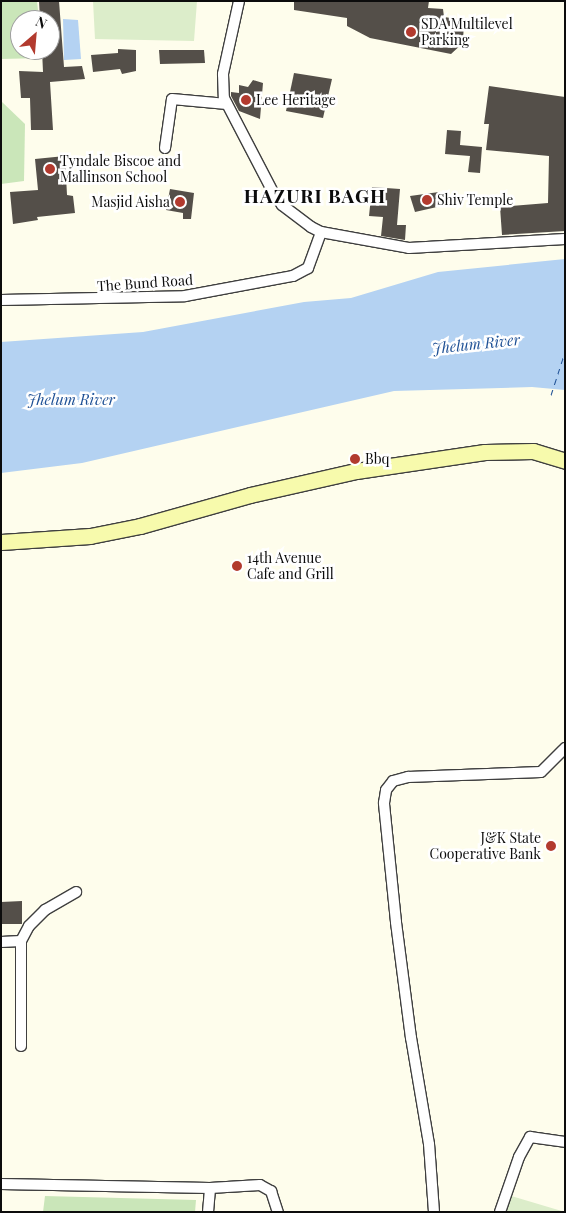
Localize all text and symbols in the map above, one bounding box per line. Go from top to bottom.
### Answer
north arrow [10,10,60,60]
text: N [33,11,50,33]
place label: SDA Multilevel Parking [421,16,513,48]
marker: SDA Multilevel Parking [405,26,417,38]
place label: Lee Heritage [256,92,336,108]
marker: Lee Heritage [240,94,252,106]
place label: Tyndale Biscoe and Mallinson School [60,153,181,186]
marker: Tyndale Biscoe and Mallinson School [44,163,56,175]
district label: HAZURI BAGH [242,185,388,207]
place label: Shiv Temple [437,192,514,208]
place label: Masjid Aisha [91,194,170,210]
marker: Shiv Temple [421,194,433,206]
marker: Masjid Aisha [174,196,186,208]
street label: The Bund Road [96,271,194,295]
water label: Jhelum River [431,330,521,358]
water label: Jhelum River [27,391,115,409]
place label: Bbq [365,451,389,467]
marker: Bbq [349,453,361,465]
place label: 14th Avenue Cafe and Grill [247,550,334,582]
marker: 14th Avenue Cafe and Grill [231,560,243,572]
place label: J&K State Cooperative Bank [430,830,541,862]
marker: J&K State Cooperative Bank [545,840,557,852]

